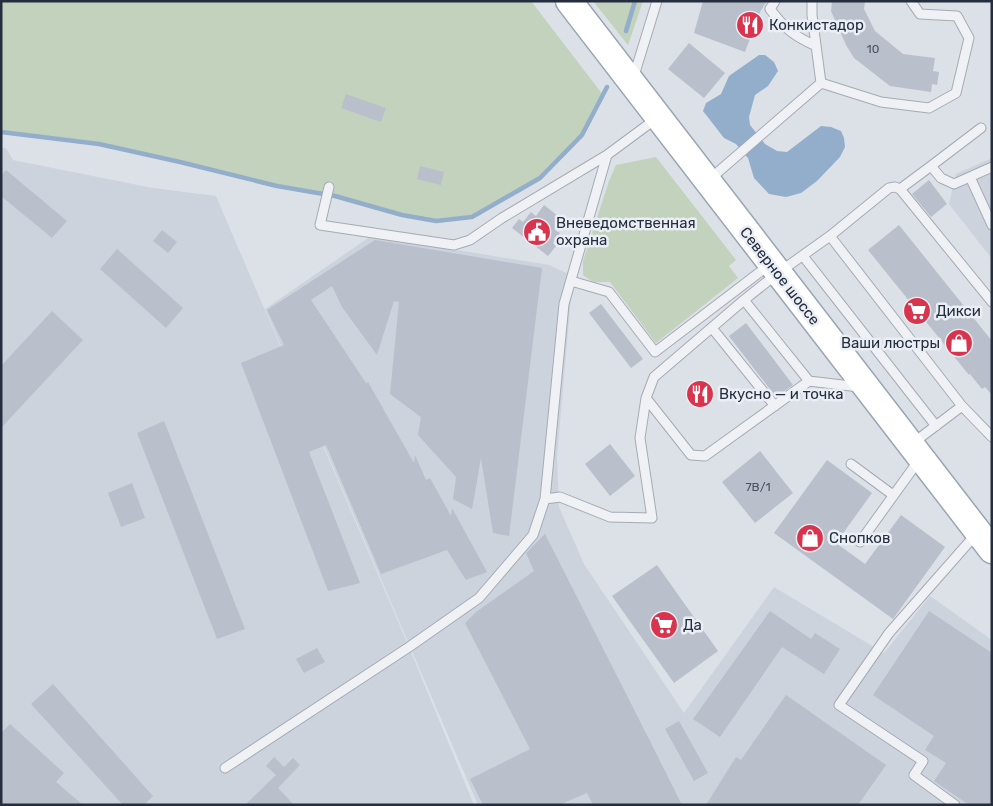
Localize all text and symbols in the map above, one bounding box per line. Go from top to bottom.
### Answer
restaurant icon: Конкистадор [735,10,765,40]
place label: Конкистадор [769,16,864,34]
house number: 10 [867,42,879,56]
place label: Вневедомственная охрана [556,214,696,249]
public building icon: Вневедомственная охрана [522,217,552,247]
street label: Северное шоссе [736,223,824,329]
supermarket icon: Дикси [902,296,932,326]
place label: Дикси [936,302,981,320]
shop icon: Ваши люстры [944,328,974,358]
place label: Ваши люстры [841,334,940,352]
restaurant icon: Вкусно — и точка [685,379,715,409]
place label: Вкусно — и точка [719,385,844,403]
house number: 7В/1 [745,480,771,494]
shop icon: Снопков [795,523,825,553]
place label: Снопков [829,529,890,547]
supermarket icon: Да [649,610,679,640]
place label: Да [683,616,702,634]

